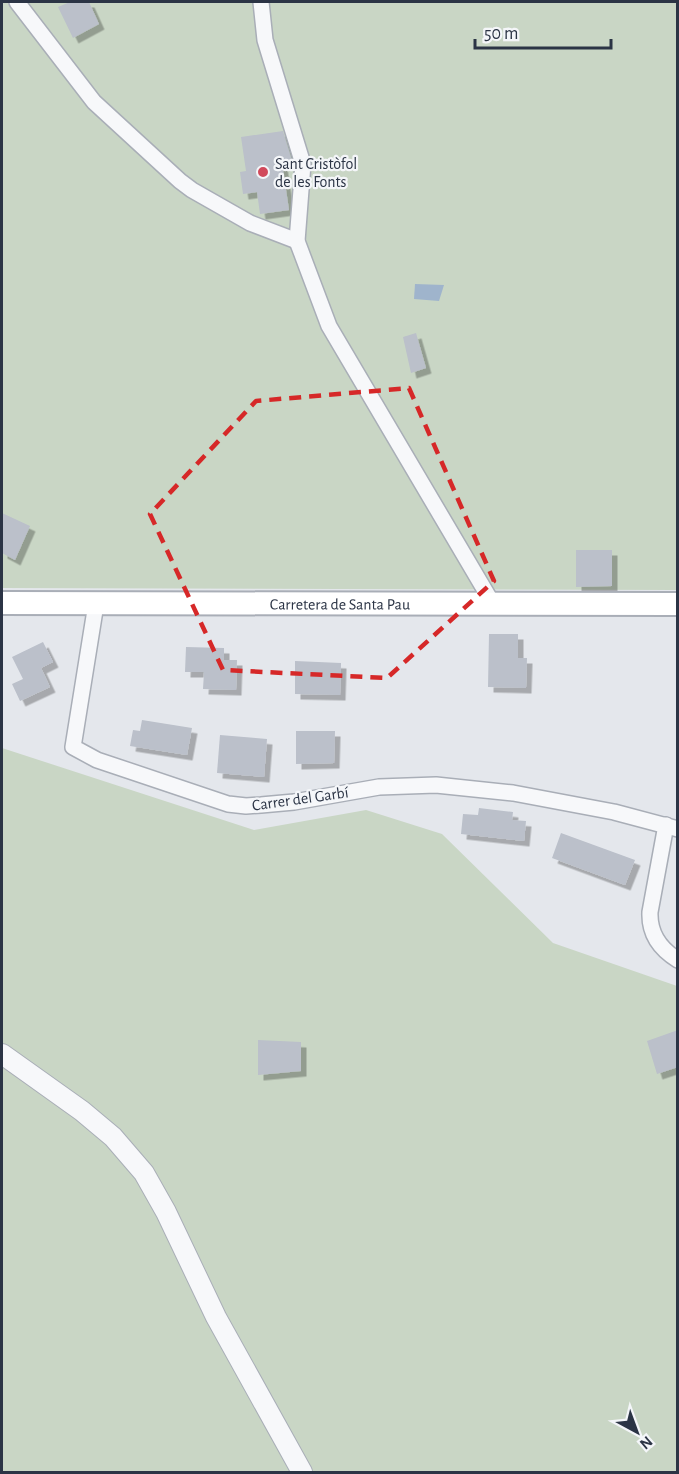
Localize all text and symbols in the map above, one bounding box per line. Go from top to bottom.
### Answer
scale bar [475,12,612,50]
text: 50 m [484,25,518,43]
place label: Sant Cristòfol de les Fonts [275,156,357,190]
marker: Sant Cristòfol de les Fonts [256,165,270,179]
street label: Carretera de Santa Pau [270,596,410,613]
street label: Carrer del Garbí [251,784,350,814]
north arrow [607,1402,667,1462]
text: N [637,1433,656,1452]

